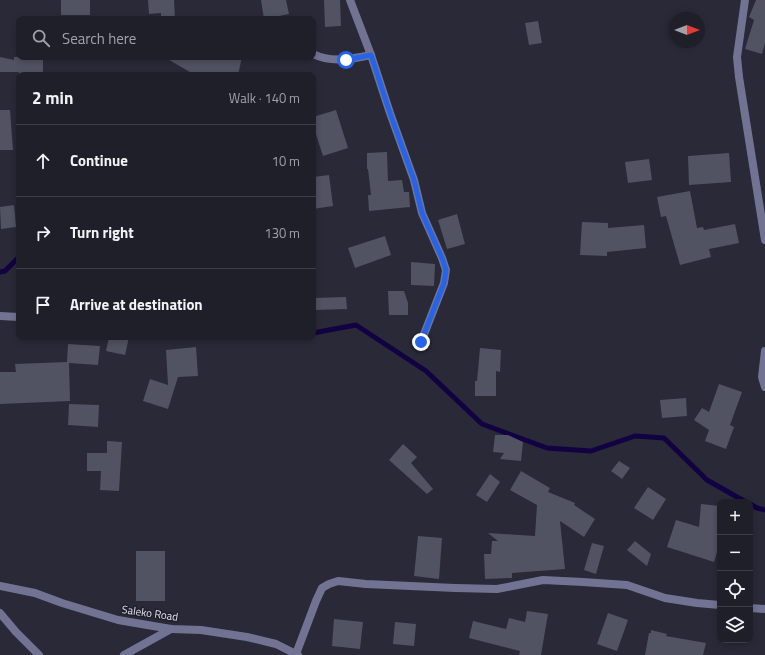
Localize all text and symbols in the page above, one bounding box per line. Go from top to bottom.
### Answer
north arrow [669,12,705,48]
search box [16,16,316,60]
icon: search [30,27,52,49]
text: Search here [62,27,136,50]
route start [337,51,355,69]
text: 2 min [32,85,73,111]
text: Walk · 140 m [229,88,300,108]
text: Continue [70,149,128,172]
icon: ahead [32,150,54,172]
text: 10 m [272,151,300,171]
text: Turn right [70,221,134,244]
icon: right [32,222,54,244]
text: 130 m [264,223,300,243]
text: Arrive at destination [70,293,203,316]
icon: arrive [32,294,54,316]
route end [412,333,430,351]
map controls [717,499,753,643]
button: + [717,499,753,535]
button: − [717,535,753,571]
button: locate [717,571,753,607]
street label: Saleko Road [121,601,179,625]
button: layers [717,607,753,643]

